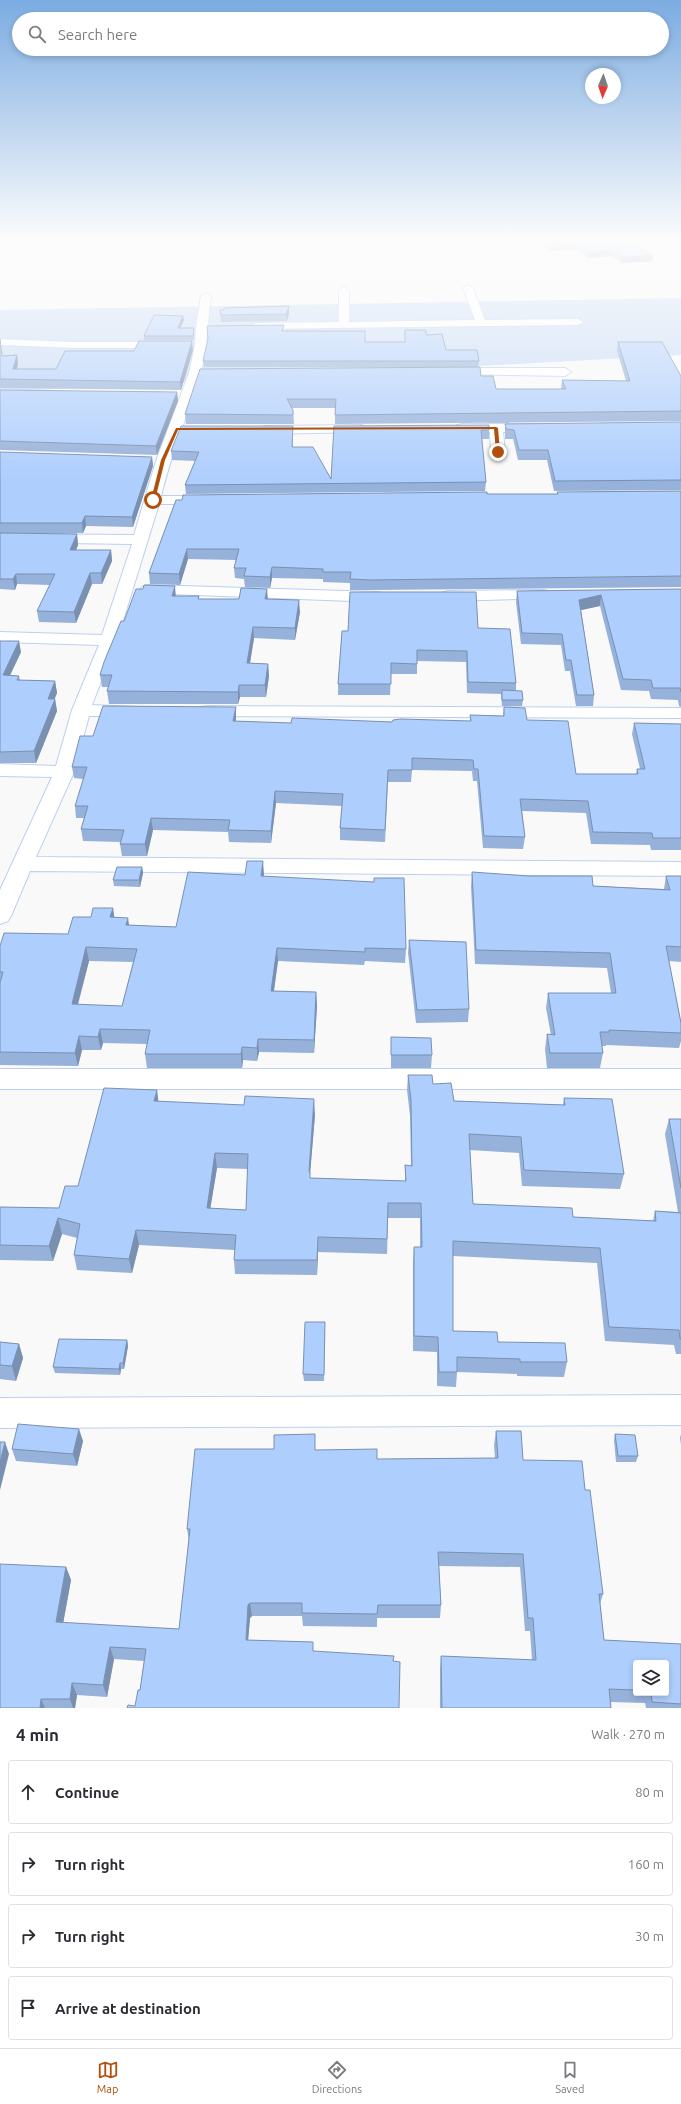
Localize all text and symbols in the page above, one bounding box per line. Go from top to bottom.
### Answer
search box [12,12,669,56]
icon: search [26,23,48,45]
text: Search here [58,26,137,43]
north arrow [585,68,621,104]
route end [489,443,507,461]
route start [144,491,162,509]
map controls [633,1660,669,1696]
button: layers [633,1660,669,1696]
text: 4 min [16,1725,59,1744]
text: Walk · 270 m [591,1727,665,1741]
icon: ahead [17,1781,39,1803]
text: Continue [55,1784,119,1801]
text: 80 m [635,1785,664,1799]
icon: right [17,1853,39,1875]
text: Turn right [55,1856,125,1873]
text: 160 m [628,1857,664,1871]
icon: right [17,1925,39,1947]
text: Turn right [55,1928,125,1945]
text: 30 m [635,1929,664,1943]
icon: arrive [17,1997,39,2019]
text: Arrive at destination [55,2000,201,2017]
tab: Map [97,2059,119,2095]
tab: Directions [312,2059,362,2095]
tab: Saved [555,2059,584,2095]

